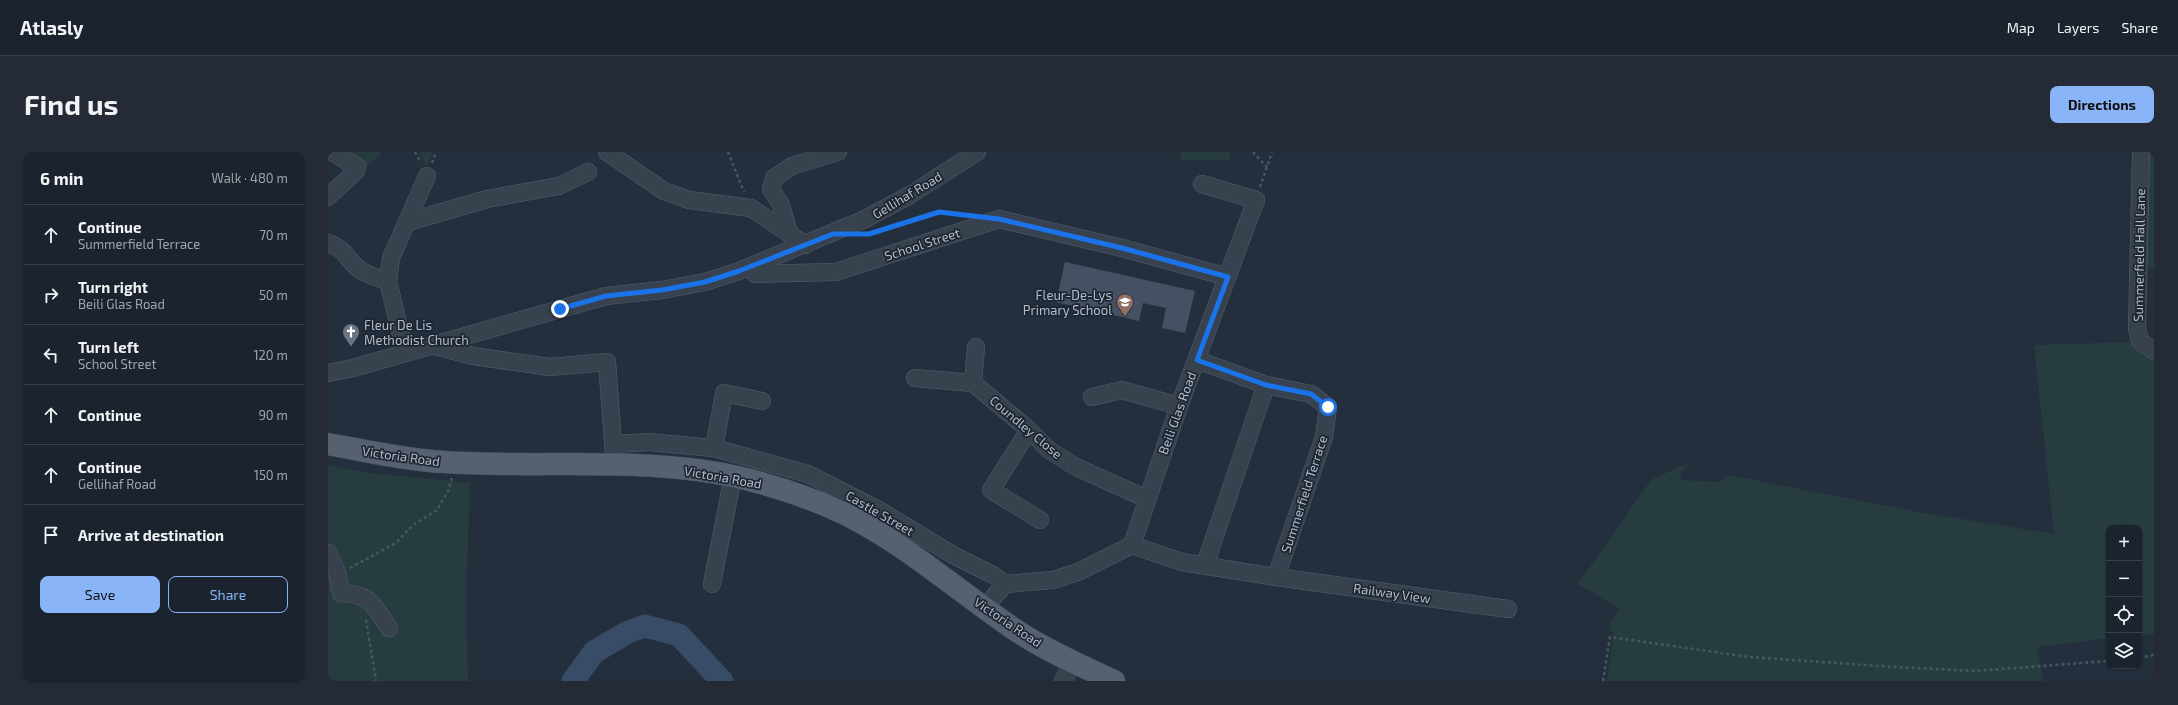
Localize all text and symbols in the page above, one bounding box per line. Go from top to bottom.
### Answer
text: Atlasly [20,16,84,39]
text: Map [2007,19,2035,36]
text: Layers [2057,19,2099,36]
text: Share [2121,19,2158,36]
button: Directions [2050,86,2154,123]
text: Find us [24,87,118,121]
text: 6 min [40,168,84,188]
street label: Gellihaf Road [869,168,945,222]
text: Walk · 480 m [211,170,288,186]
street label: Summerfield Hall Lane [2130,188,2148,322]
text: Continue [78,218,141,236]
icon: ahead [40,224,62,246]
street label: School Street [882,224,962,264]
text: 70 m [259,227,288,243]
text: Summerfield Terrace [78,236,200,252]
text: Turn right [78,278,148,296]
icon: right [40,284,62,306]
text: 50 m [259,287,288,303]
place label: Fleur-De-Lys Primary School [1023,287,1112,318]
school or university icon: Fleur-De-Lys Primary School [1115,292,1135,317]
text: Beili Glas Road [78,296,165,312]
route end [551,300,569,318]
place label: Fleur De Lis Methodist Church [364,317,469,348]
church icon: Fleur De Lis Methodist Church [341,322,361,347]
text: Turn left [78,338,139,356]
icon: left [40,344,62,366]
text: 120 m [253,347,288,363]
text: School Street [78,356,157,372]
street label: Beili Glas Road [1155,369,1199,457]
street label: Coundley Close [986,392,1066,462]
route start [1319,398,1337,416]
icon: ahead [40,404,62,426]
text: Continue [78,406,141,424]
text: 90 m [258,407,288,423]
street label: Summerfield Terrace [1277,433,1331,555]
street label: Victoria Road [361,443,441,469]
text: Continue [78,458,141,476]
street label: Victoria Road [683,462,763,492]
icon: ahead [40,464,62,486]
text: 150 m [254,467,288,483]
text: Gellihaf Road [78,476,156,492]
street label: Castle Street [843,487,917,539]
icon: arrive [40,524,62,546]
map controls [2106,525,2142,669]
button: + [2106,525,2142,561]
text: Arrive at destination [78,526,224,544]
button: − [2106,561,2142,597]
button: Save [40,576,160,613]
button: Share [168,576,288,613]
street label: Railway View [1352,580,1432,606]
street label: Victoria Road [971,593,1045,651]
button: locate [2106,597,2142,633]
button: layers [2106,633,2142,669]

